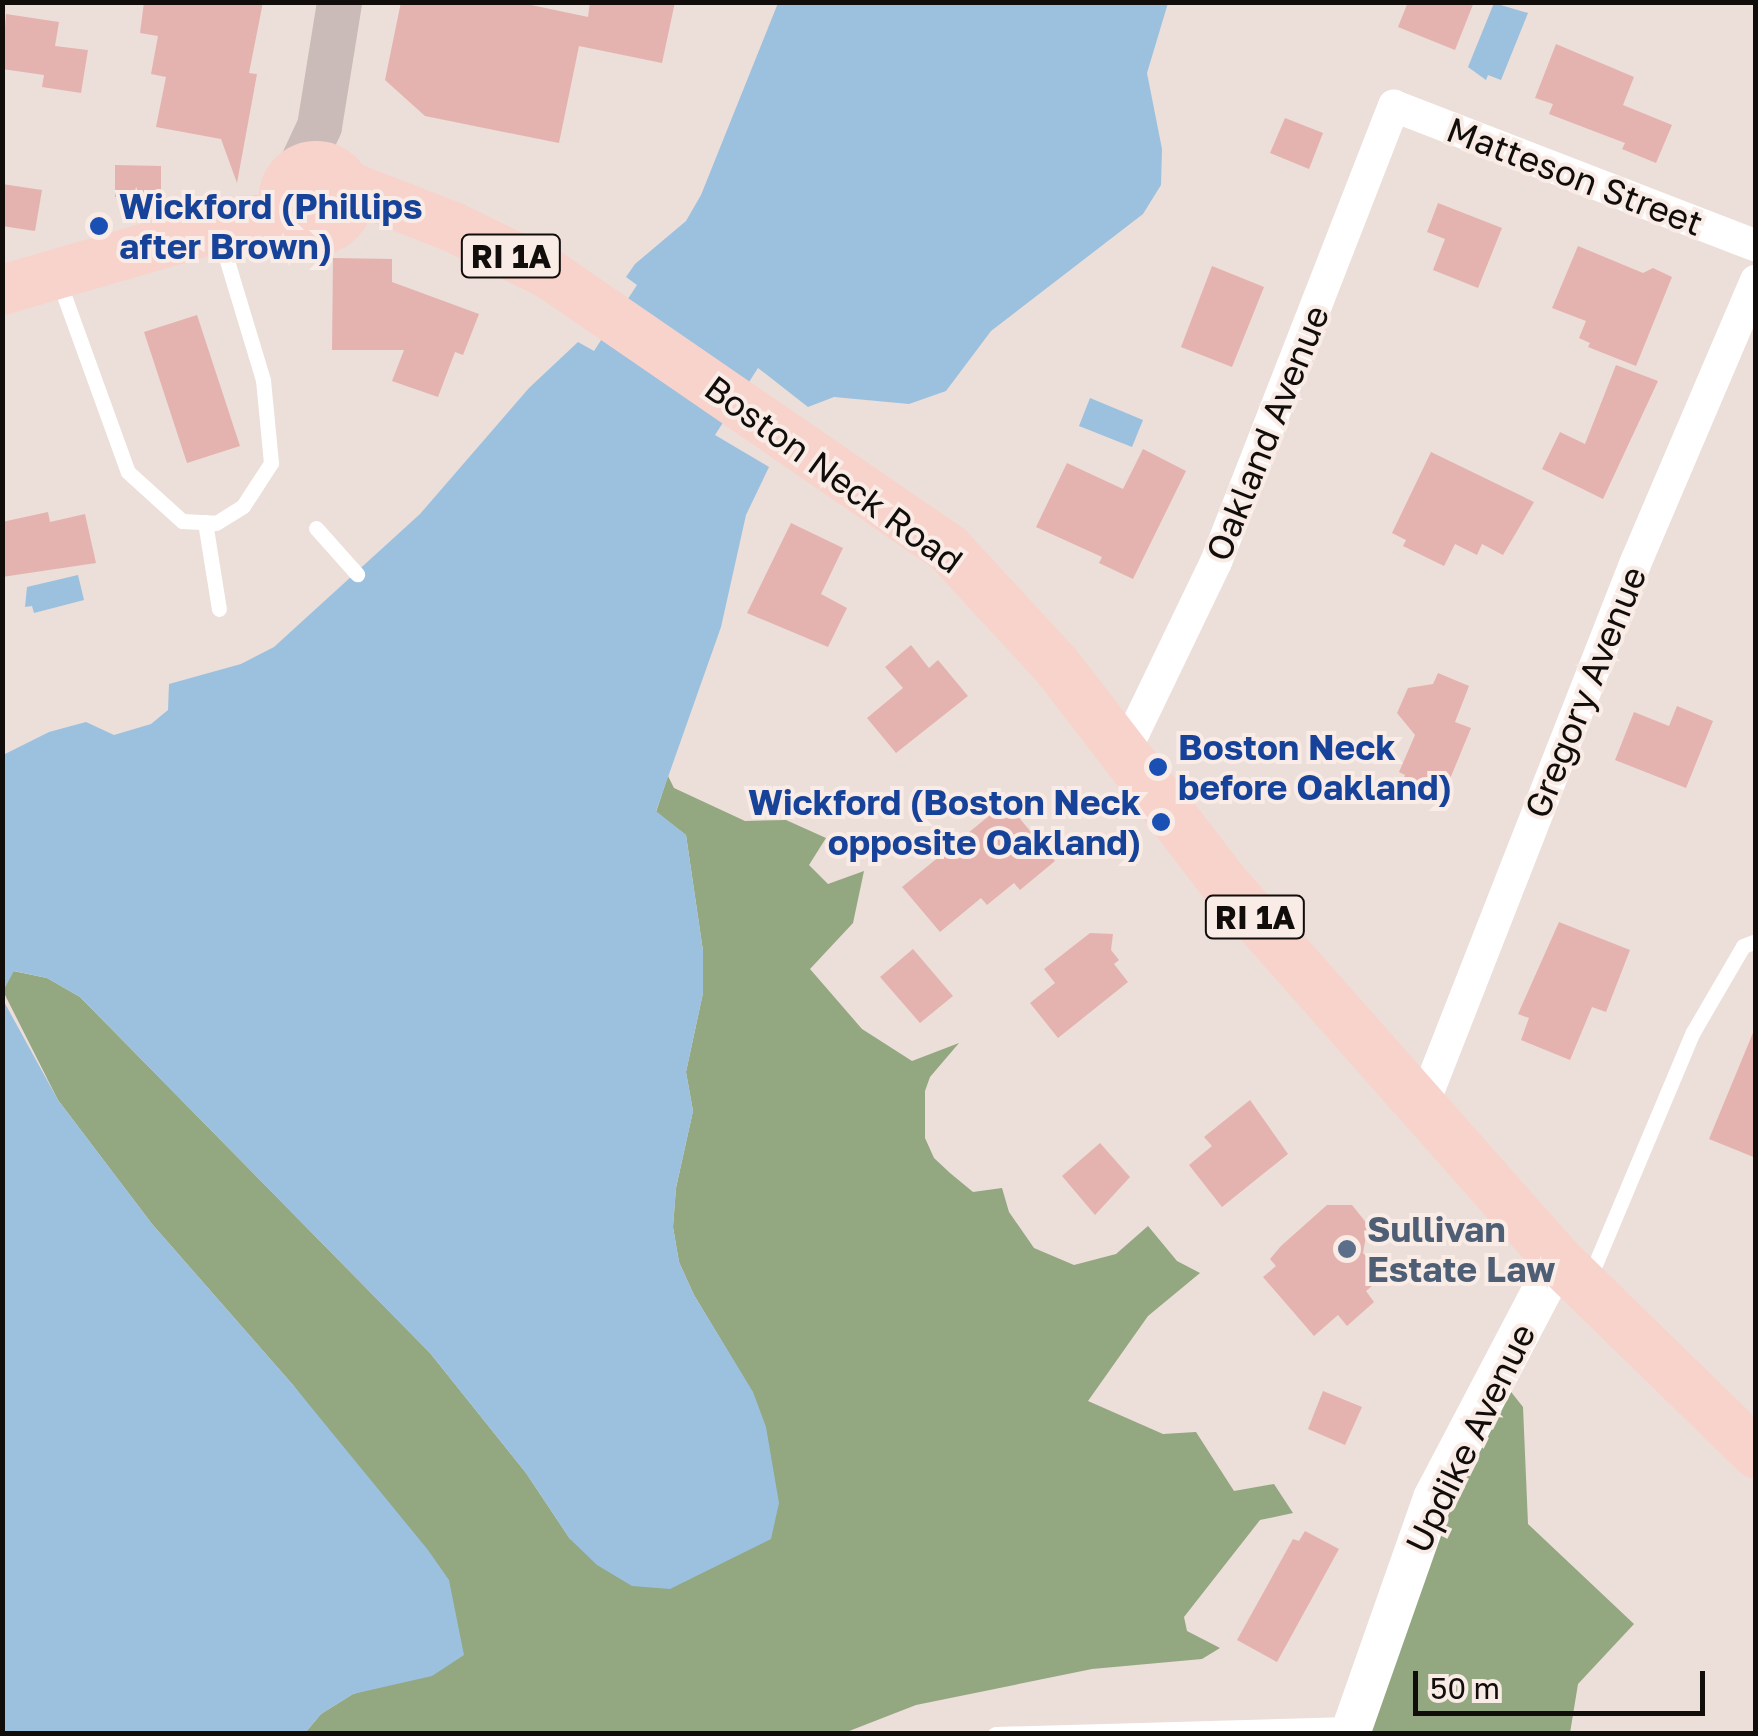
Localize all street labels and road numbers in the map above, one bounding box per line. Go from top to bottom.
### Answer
street label: Matteson Street [1441,108,1709,244]
road number: RI 1A [458,229,564,283]
street label: Oakland Avenue [1197,299,1337,567]
street label: Boston Neck Road [697,366,971,582]
street label: Gregory Avenue [1515,560,1655,824]
road number: RI 1A [1202,890,1308,944]
street label: Updike Avenue [1396,1317,1544,1559]

